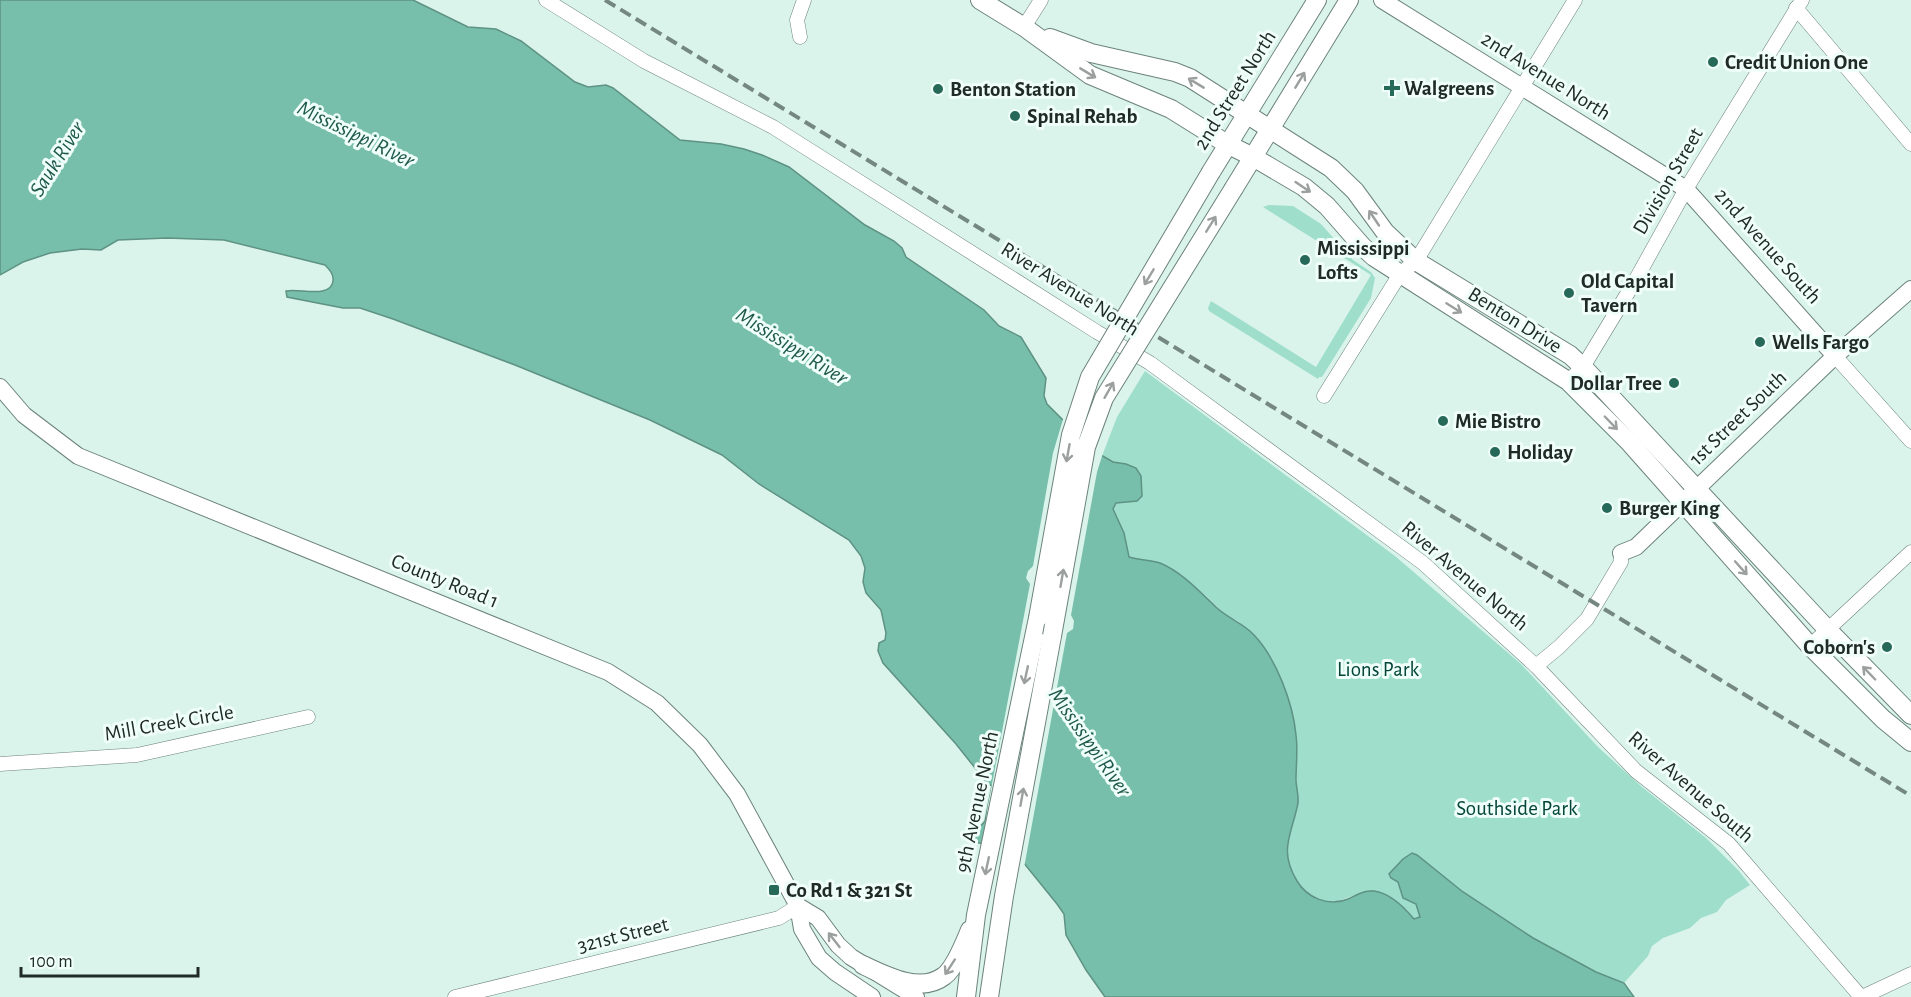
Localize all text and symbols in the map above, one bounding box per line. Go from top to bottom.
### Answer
street label: 2nd Street North [1190,27,1280,153]
street label: 2nd Avenue North [1478,28,1614,124]
place label: Credit Union One [1725,52,1868,73]
marker: Credit Union One [1706,55,1720,69]
one-way arrow [1080,66,1097,79]
one-way arrow [1294,72,1306,89]
one-way arrow [1188,76,1205,89]
place label: Walgreens [1404,78,1494,99]
place label: Benton Station [950,79,1076,100]
marker: Walgreens [1385,81,1399,95]
marker: Benton Station [931,82,945,96]
water label: Mississippi River [294,96,418,173]
place label: Spinal Rehab [1027,106,1138,127]
marker: Spinal Rehab [1008,109,1022,123]
water label: Sauk River [26,117,89,200]
street label: Division Street [1629,124,1707,238]
one-way arrow [1294,181,1311,193]
street label: 2nd Avenue South [1711,184,1825,308]
one-way arrow [1368,210,1380,226]
one-way arrow [1206,216,1218,233]
street label: River Avenue North [997,238,1143,340]
place label: Mississippi Lofts [1317,238,1410,283]
marker: Mississippi Lofts [1298,253,1312,267]
one-way arrow [1143,268,1155,285]
place label: Old Capital Tavern [1581,271,1674,316]
street label: Benton Drive [1464,283,1566,357]
marker: Old Capital Tavern [1562,286,1576,300]
one-way arrow [1445,302,1462,314]
water label: Mississippi River [732,303,852,390]
place label: Wells Fargo [1772,332,1869,353]
marker: Wells Fargo [1753,335,1767,349]
street label: 1st Street South [1685,367,1791,469]
place label: Dollar Tree [1570,373,1662,394]
marker: Dollar Tree [1667,376,1681,390]
one-way arrow [1103,382,1115,399]
place label: Mie Bistro [1455,411,1541,432]
marker: Mie Bistro [1436,414,1450,428]
one-way arrow [1603,415,1618,430]
one-way arrow [1062,442,1073,462]
place label: Holiday [1507,442,1574,463]
marker: Holiday [1488,445,1502,459]
place label: Burger King [1619,498,1720,519]
marker: Burger King [1600,501,1614,515]
street label: River Avenue North [1398,517,1532,635]
street label: County Road 1 [388,550,502,612]
one-way arrow [1734,560,1748,575]
one-way arrow [1057,569,1068,588]
place label: Coborn's [1803,637,1875,658]
marker: Coborn's [1880,640,1894,654]
park label: Lions Park [1337,659,1420,680]
one-way arrow [1020,665,1031,684]
one-way arrow [1862,666,1877,681]
water label: Mississippi River [1044,684,1136,801]
street label: Mill Creek Circle [103,701,235,745]
street label: River Avenue South [1624,727,1758,847]
street label: 9th Avenue North [952,729,1002,875]
one-way arrow [1017,788,1028,808]
park label: Southside Park [1456,798,1578,819]
one-way arrow [981,856,992,875]
place label: Co Rd 1 & 321 St [786,880,912,901]
marker: Co Rd 1 & 321 St [767,883,781,897]
street label: 321st Street [575,914,671,956]
one-way arrow [828,932,841,948]
scale bar [21,940,198,978]
text: 100 m [30,953,73,971]
one-way arrow [944,958,956,975]

